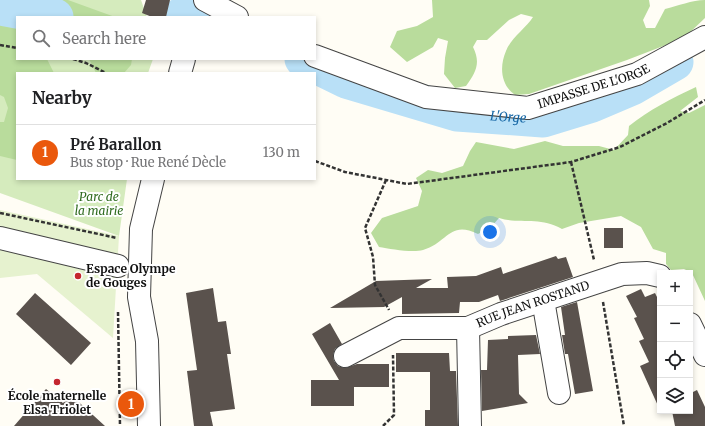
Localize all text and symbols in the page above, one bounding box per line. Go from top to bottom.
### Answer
search box [16,16,316,60]
icon: search [30,27,52,49]
text: Search here [62,29,146,48]
street label: IMPASSE DE L'ORGE [536,60,652,112]
text: Nearby [32,87,92,109]
water label: L'Orge [489,107,527,127]
text: Pré Barallon [70,135,162,154]
text: 1 [42,144,48,161]
text: 130 m [263,144,300,161]
text: Bus stop · Rue René Dècle [70,154,226,171]
park label: Parc de la mairie [75,189,123,218]
your location [480,222,500,242]
place label: Espace Olympe de Gouges [86,261,176,290]
map controls [657,270,693,414]
button: + [657,270,693,306]
marker: Espace Olympe de Gouges [73,271,83,281]
street label: RUE JEAN ROSTAND [474,277,591,331]
button: − [657,306,693,342]
button: locate [657,342,693,378]
marker: École maternelle Elsa Triolet [52,377,62,387]
button: layers [657,378,693,414]
place label: École maternelle Elsa Triolet [8,387,107,417]
pin: 1 [118,389,144,419]

